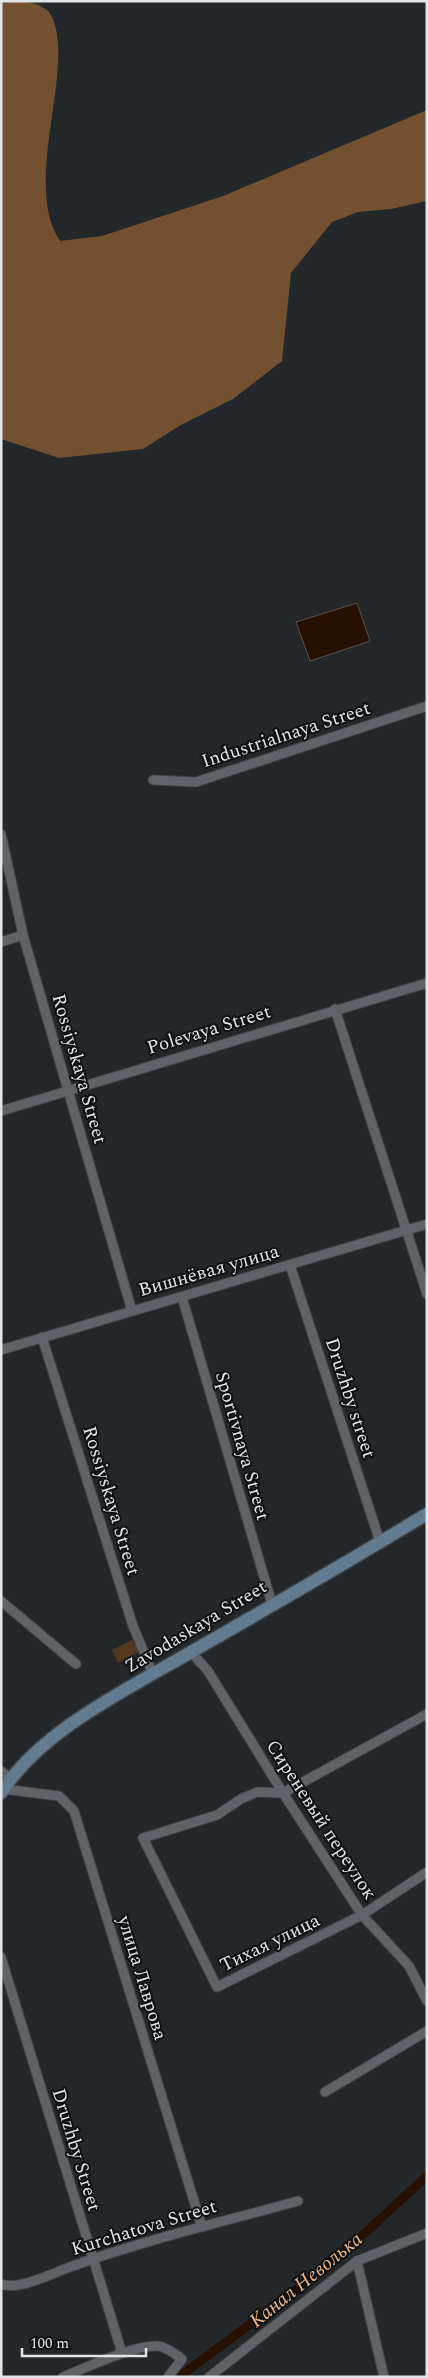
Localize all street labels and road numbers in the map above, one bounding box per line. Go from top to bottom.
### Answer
street label: Industrialnaya Street [198,694,374,776]
street label: Rossiyskaya Street [44,991,114,1148]
street label: Polevaya Street [143,997,275,1063]
street label: Вишнёвая улица [135,1237,283,1305]
street label: Druzhby street [317,1334,383,1462]
street label: Sportivnaya Street [207,1368,277,1524]
street label: Rossiyskaya Street [74,1423,148,1580]
street label: Zavodaskaya Street [119,1573,273,1681]
street label: Сиреневый переулок [258,1734,384,1906]
street label: Тихая улица [215,1906,326,1980]
street label: улица Лаврова [109,1911,175,2045]
street label: Druzhby Street [44,2085,109,2215]
street label: Kurchatova Street [68,2192,221,2264]

